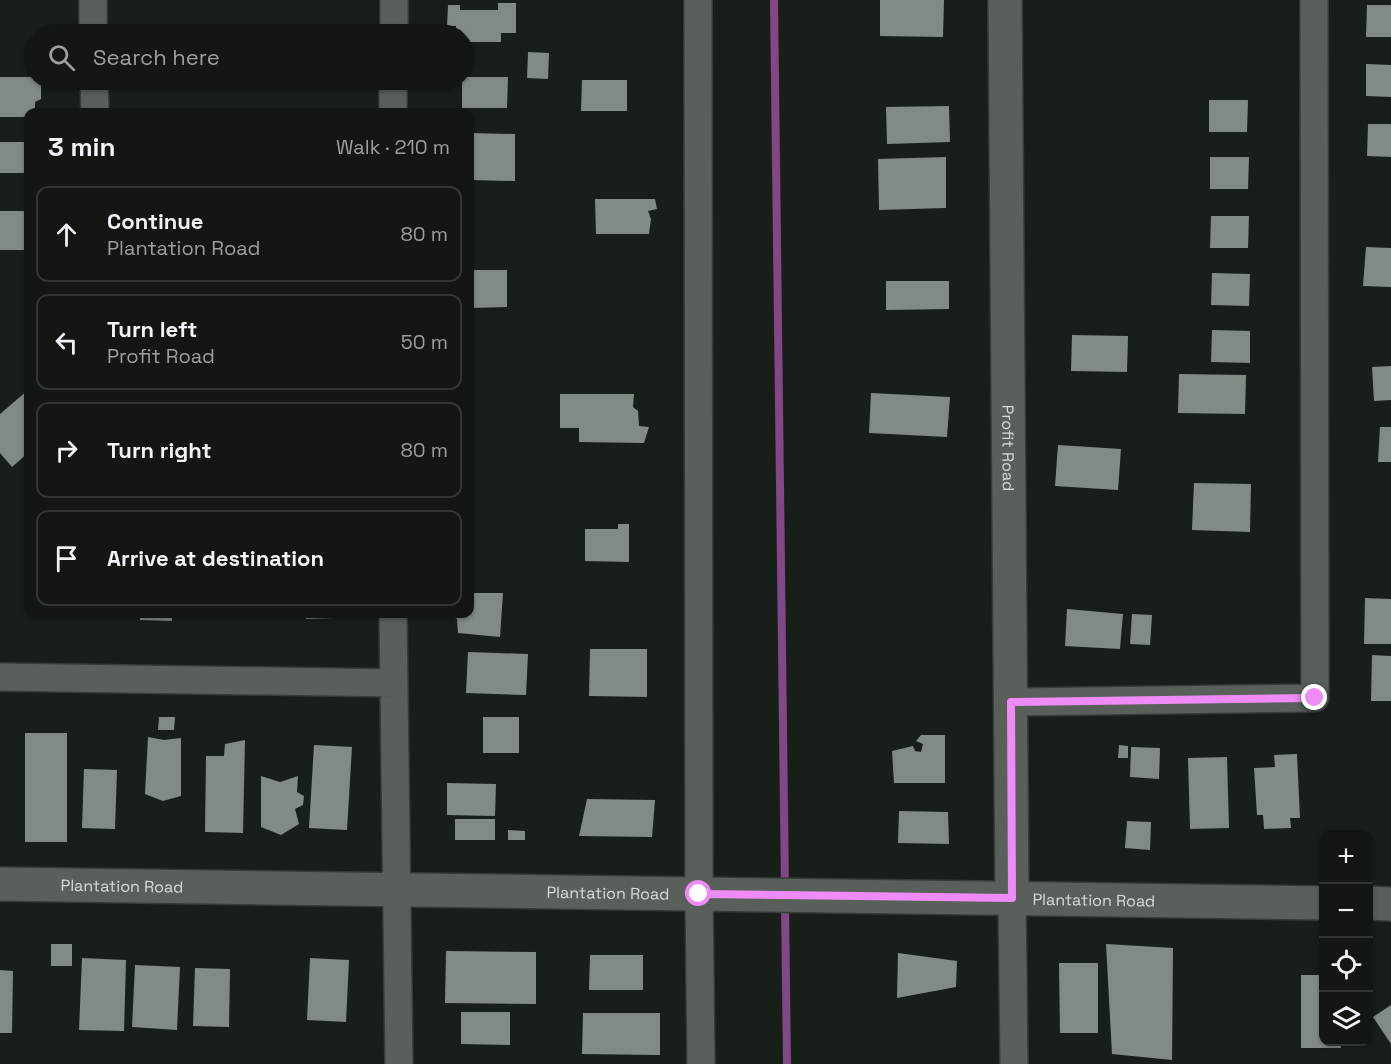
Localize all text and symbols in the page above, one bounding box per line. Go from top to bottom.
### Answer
search box [24,24,474,90]
icon: search [45,41,78,74]
text: Search here [93,43,220,71]
text: 3 min [48,130,116,164]
text: Walk · 210 m [336,134,450,160]
text: Continue [107,207,203,235]
icon: ahead [50,218,83,251]
text: 80 m [400,221,448,247]
text: Plantation Road [107,235,260,261]
text: Turn left [107,315,197,343]
icon: left [50,326,83,359]
text: 50 m [401,329,448,355]
text: Profit Road [107,343,215,369]
street label: Profit Road [998,405,1019,491]
icon: right [50,434,83,467]
text: Turn right [107,436,212,464]
text: 80 m [400,437,448,463]
icon: arrive [50,542,83,575]
text: Arrive at destination [107,544,324,572]
route end [1301,684,1327,710]
map controls [1319,830,1373,1046]
button: + [1319,830,1373,884]
street label: Plantation Road [60,874,184,897]
route start [685,880,711,906]
street label: Plantation Road [546,881,669,904]
button: − [1319,884,1373,938]
street label: Plantation Road [1032,888,1155,911]
button: locate [1319,938,1373,992]
button: layers [1319,992,1373,1046]

